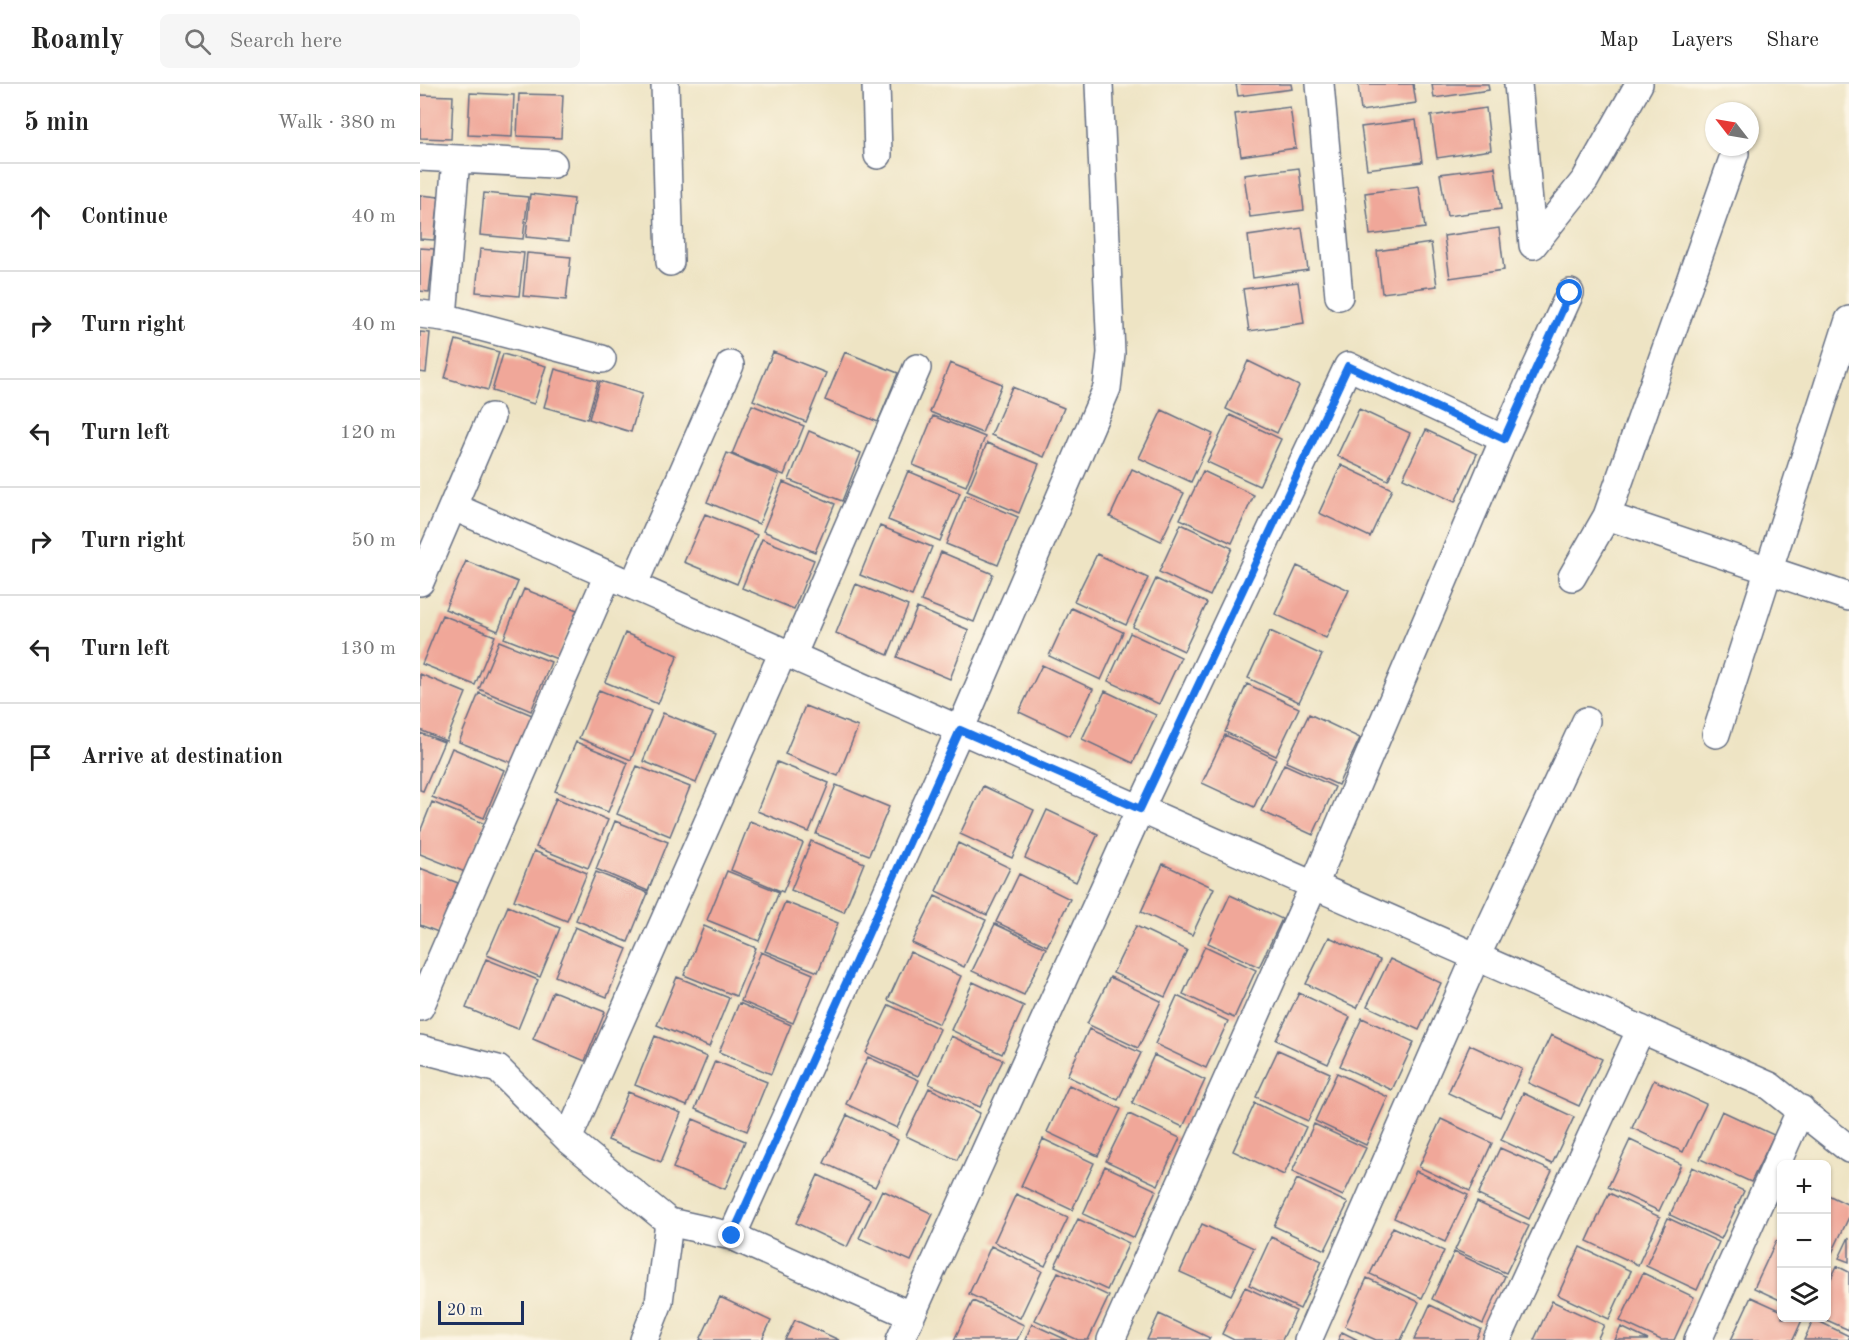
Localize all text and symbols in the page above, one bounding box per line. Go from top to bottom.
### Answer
search box [160,14,580,68]
icon: search [181,25,214,58]
text: Roamly [30,27,124,55]
text: Search here [229,30,342,52]
text: Map [1599,30,1638,51]
text: Layers [1671,30,1733,51]
text: Share [1766,30,1819,51]
north arrow [1705,102,1759,156]
text: 5 min [24,110,89,136]
text: Walk · 380 m [277,113,396,133]
icon: ahead [24,201,57,234]
text: Continue [81,206,168,228]
text: 40 m [351,207,396,227]
route start [1556,279,1582,305]
icon: right [24,309,57,342]
text: Turn right [81,314,185,336]
text: 40 m [351,315,396,335]
icon: left [24,417,57,450]
text: Turn left [81,422,170,444]
text: 120 m [340,423,396,443]
icon: right [24,525,57,558]
text: Turn right [81,530,185,552]
text: 50 m [351,531,396,551]
icon: left [24,633,57,666]
text: Turn left [81,638,170,660]
text: 130 m [340,639,396,659]
icon: arrive [24,741,57,774]
text: Arrive at destination [81,746,283,768]
map controls [1777,1160,1831,1322]
button: + [1777,1160,1831,1214]
button: − [1777,1214,1831,1268]
route end [718,1222,744,1248]
button: layers [1777,1268,1831,1322]
scale bar [438,1298,524,1326]
text: 20 m [447,1303,483,1319]

